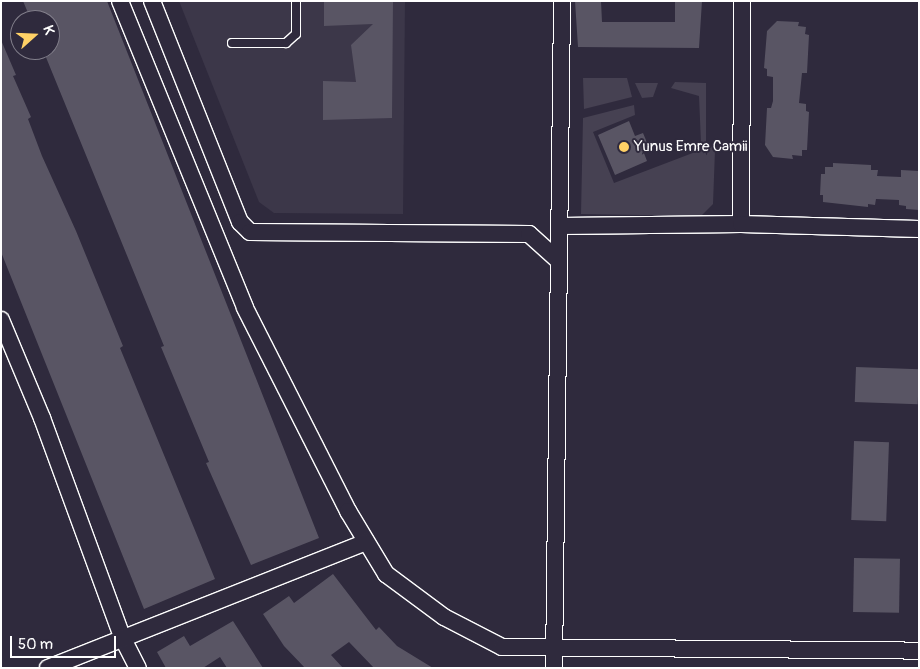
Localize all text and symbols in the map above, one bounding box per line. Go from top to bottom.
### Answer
north arrow [10,10,60,60]
text: K [39,23,58,37]
place label: Yunus Emre Camii [634,138,748,156]
marker: Yunus Emre Camii [618,141,630,153]
scale bar [12,626,119,658]
text: 50 m [18,635,53,654]

